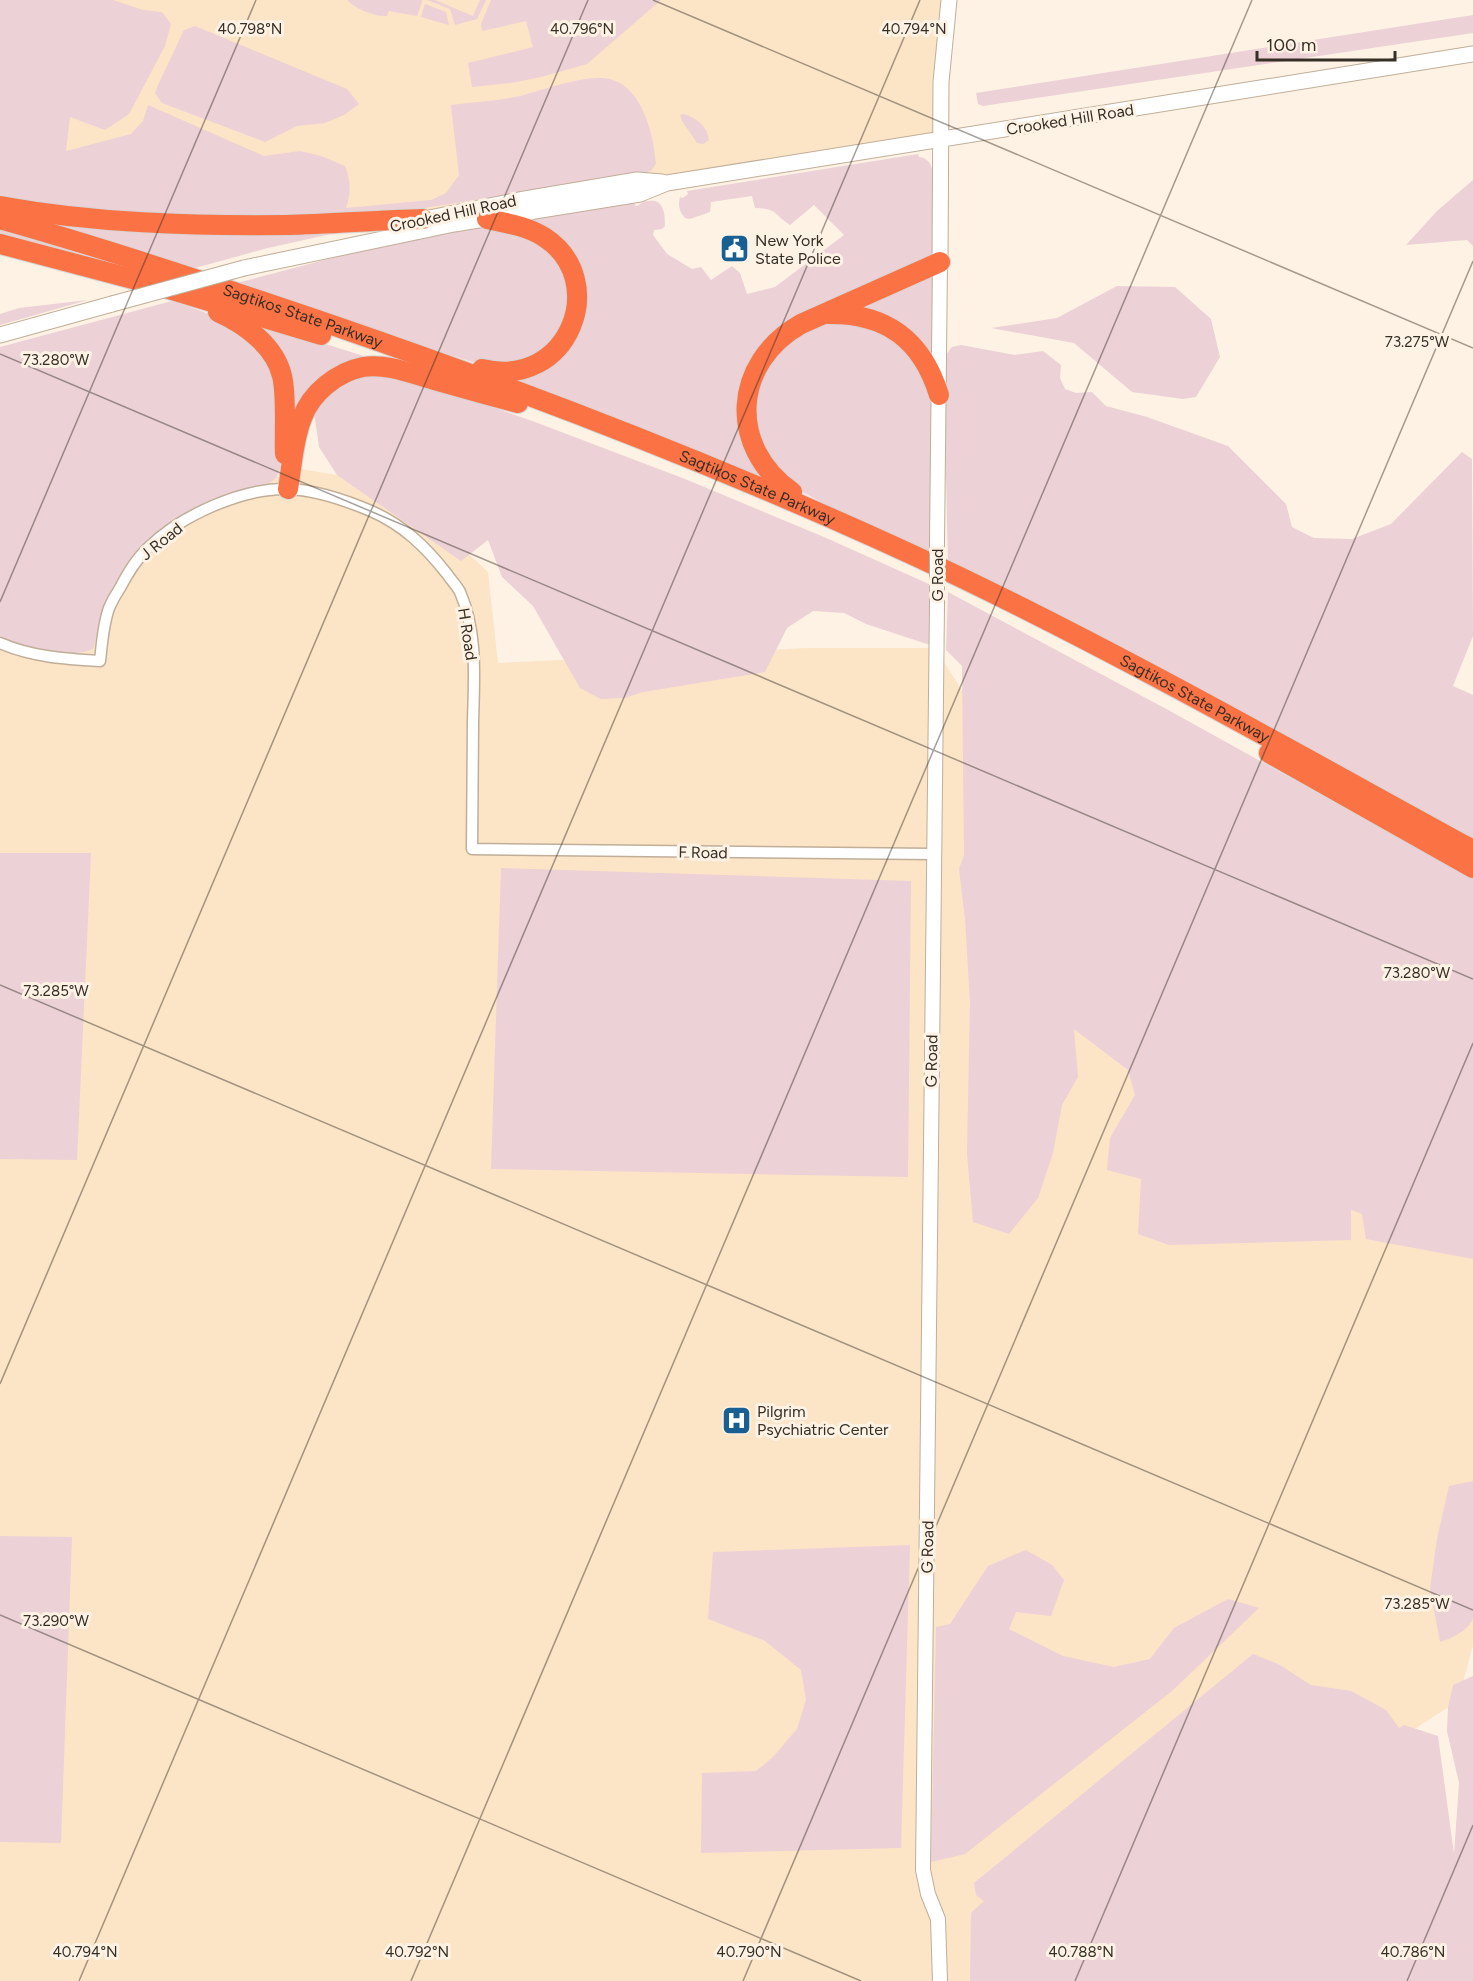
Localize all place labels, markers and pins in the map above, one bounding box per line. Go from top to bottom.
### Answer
place label: New York State Police [755,231,841,268]
public building icon: New York State Police [718,233,750,265]
place label: Pilgrim Psychiatric Center [757,1402,889,1439]
hospital icon: Pilgrim Psychiatric Center [720,1404,752,1436]

